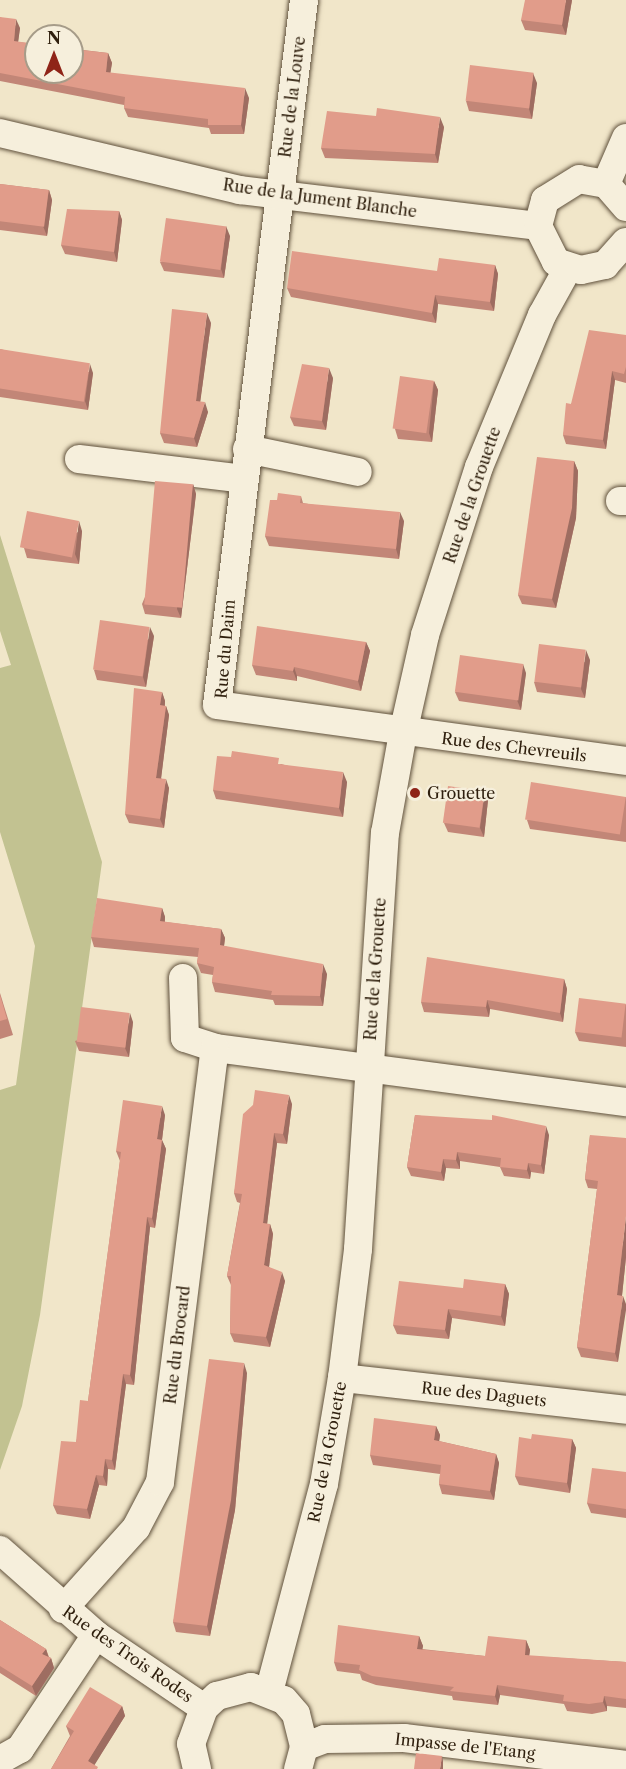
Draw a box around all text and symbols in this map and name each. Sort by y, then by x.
north arrow [24,24,84,84]
text: N [47,28,61,48]
street label: Rue de la Louve [275,35,309,159]
street label: Rue de la Jument Blanche [222,175,418,221]
street label: Rue de la Grouette [440,424,504,566]
street label: Rue du Daim [211,598,239,700]
street label: Rue des Chevreuils [440,729,588,765]
place label: Grouette [427,783,495,803]
marker: Grouette [408,786,422,800]
street label: Rue de la Grouette [360,897,390,1041]
street label: Rue du Brocard [160,1285,194,1405]
street label: Rue des Daguets [420,1378,548,1410]
street label: Rue de la Grouette [304,1380,350,1524]
street label: Rue des Trois Rodes [59,1602,197,1706]
street label: Impasse de l'Etang [394,1729,536,1763]

